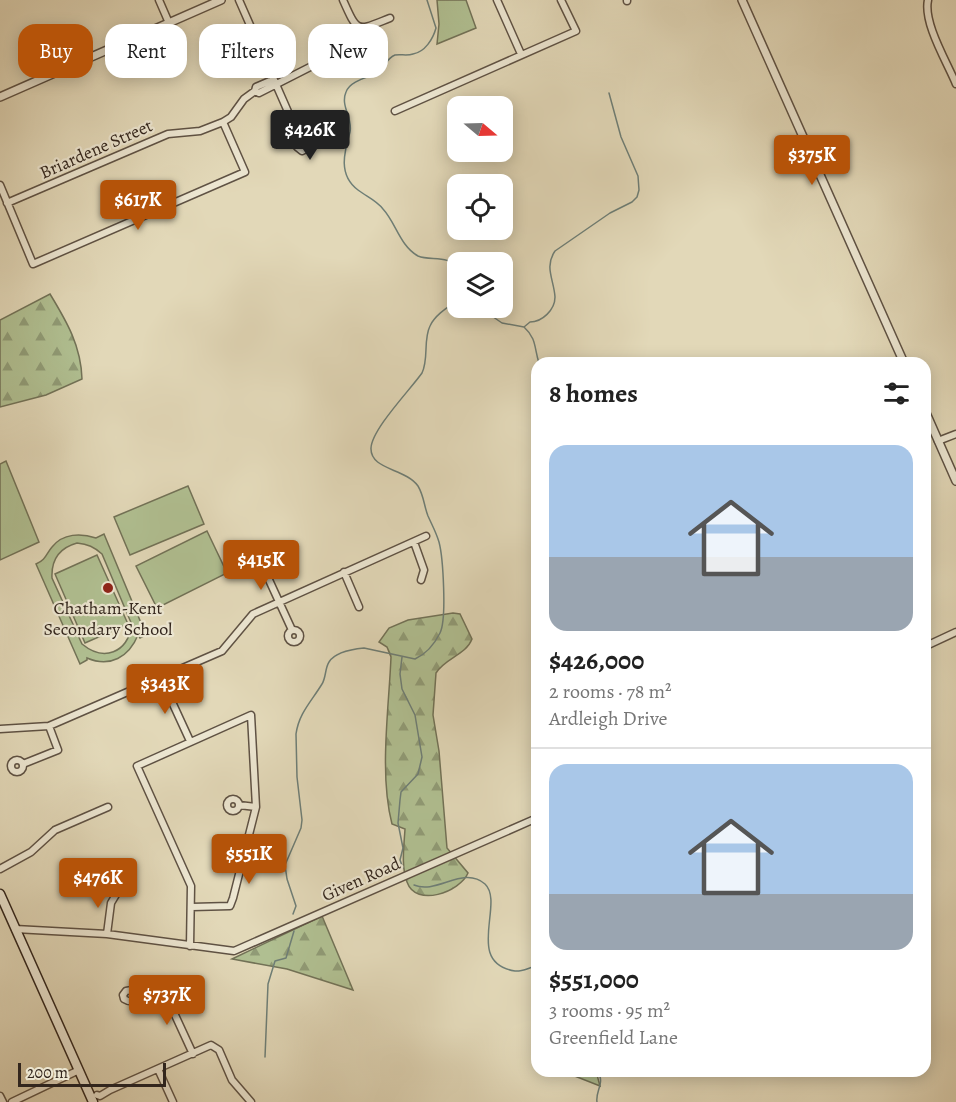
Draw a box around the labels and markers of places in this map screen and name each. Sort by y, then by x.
pin: $426K [268,110,352,161]
pin: $375K [770,135,854,186]
pin: $617K [96,180,180,231]
pin: $415K [219,540,303,591]
marker: Chatham-Kent Secondary School [101,581,115,595]
place label: Chatham-Kent Secondary School [44,596,173,641]
pin: $343K [123,664,207,715]
pin: $551K [207,834,291,885]
pin: $476K [56,858,140,909]
pin: $737K [125,975,209,1026]

